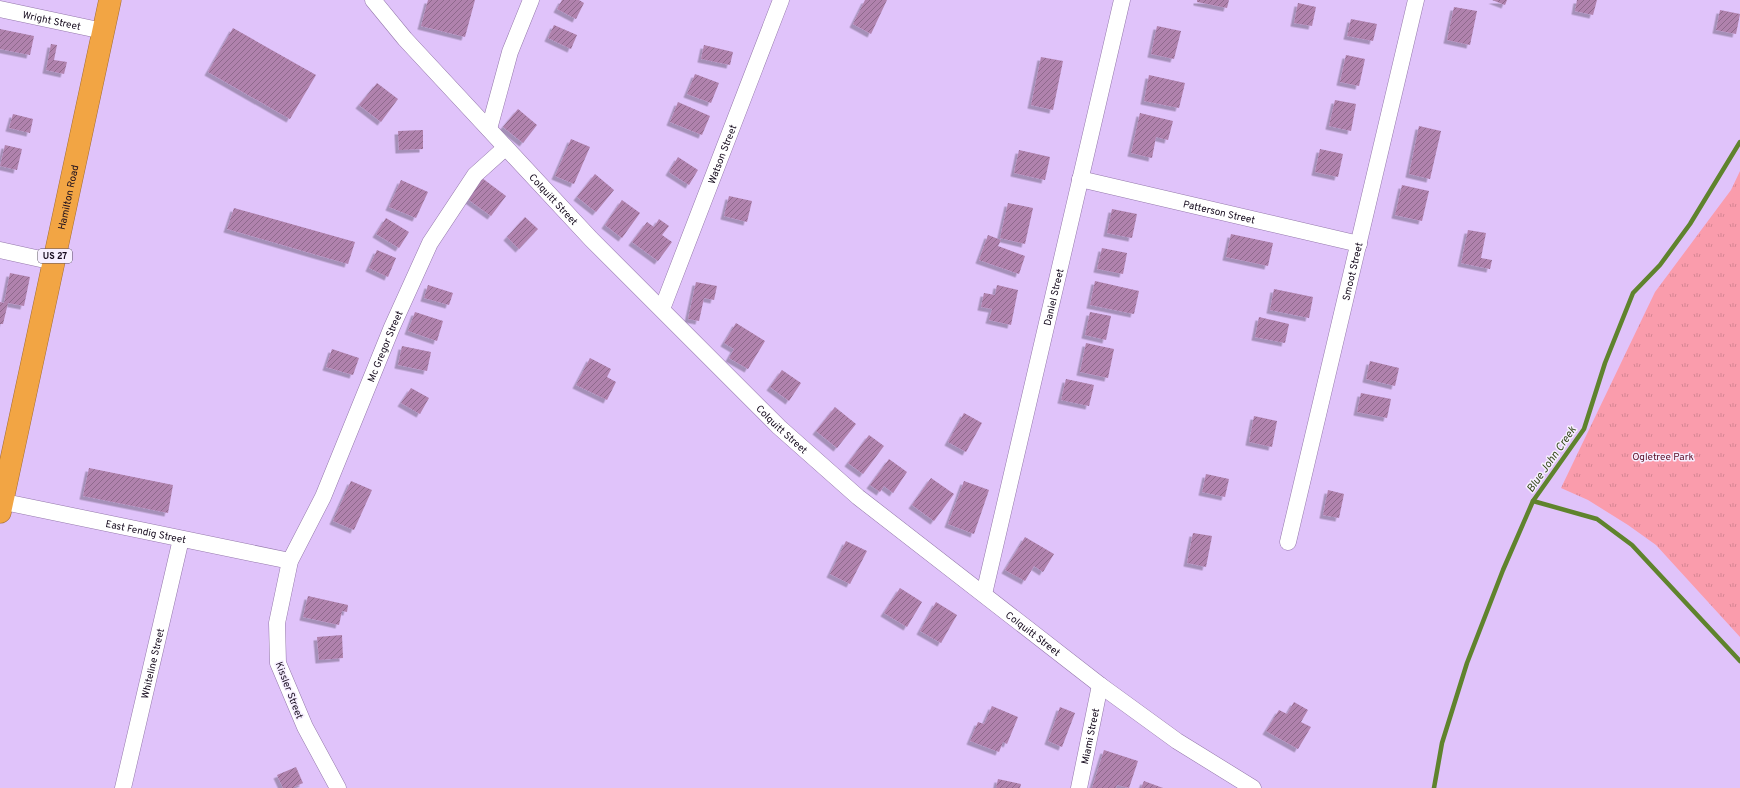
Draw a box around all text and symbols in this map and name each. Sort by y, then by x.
street label: Wright Street [21,9,82,34]
street label: Watson Street [706,123,740,186]
street label: Hamilton Road [56,164,82,231]
street label: Colquitt Street [526,172,580,229]
street label: Patterson Street [1182,198,1256,228]
street label: Smoot Street [1340,241,1367,302]
road number: US 27 [38,249,72,263]
street label: Daniel Street [1042,267,1067,327]
street label: Mc Gregor Street [365,309,407,385]
street label: Colquitt Street [753,403,810,457]
water label: Blue John Creek [1524,423,1580,495]
park label: Ogletree Park [1632,451,1694,464]
street label: East Fendig Street [104,518,187,547]
street label: Colquitt Street [1002,609,1063,660]
street label: Whiteline Street [139,627,168,700]
street label: Kissler Street [272,660,306,721]
street label: Miami Street [1079,707,1103,766]

